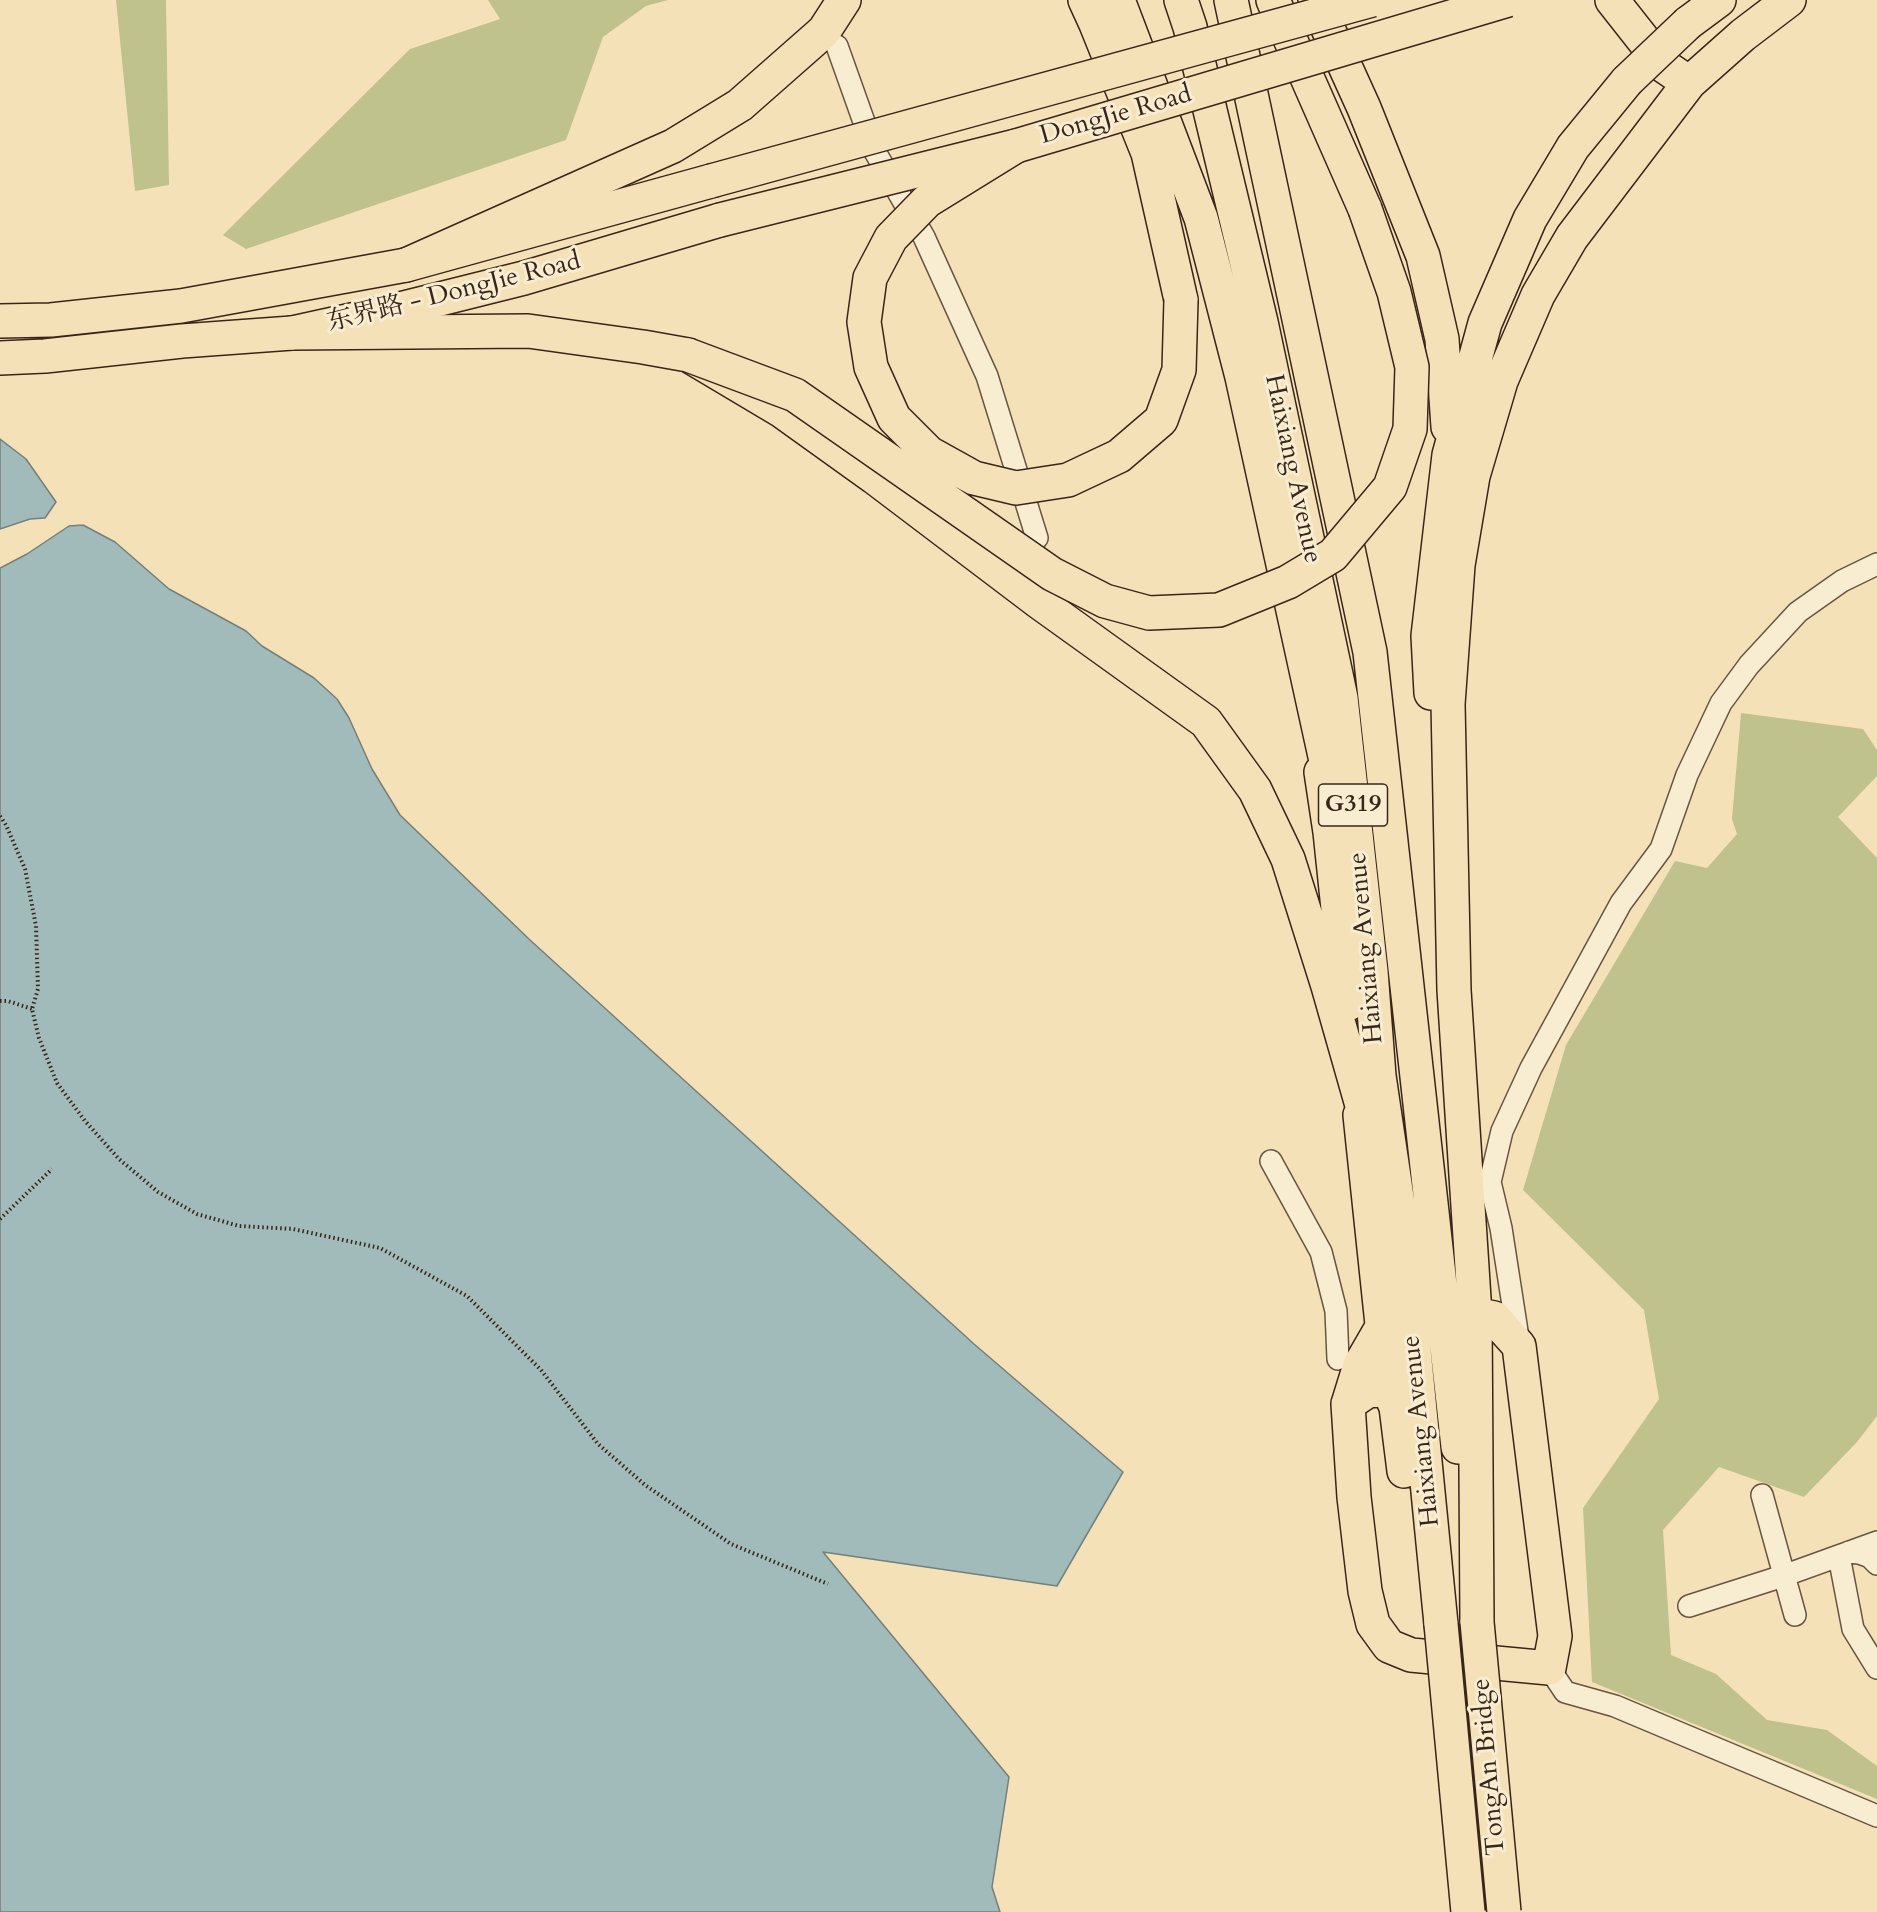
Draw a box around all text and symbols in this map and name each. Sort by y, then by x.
street label: DongJie Road [1036,79,1196,153]
street label: 东界路 - DongJie Road [324,246,584,340]
street label: Haixiang Avenue [1257,372,1327,566]
road number: G319 [1318,784,1388,826]
street label: Haixiang Avenue [1343,851,1391,1045]
street label: Haixiang Avenue [1396,1334,1448,1528]
street label: TongAn Bridge [1467,1677,1513,1857]

